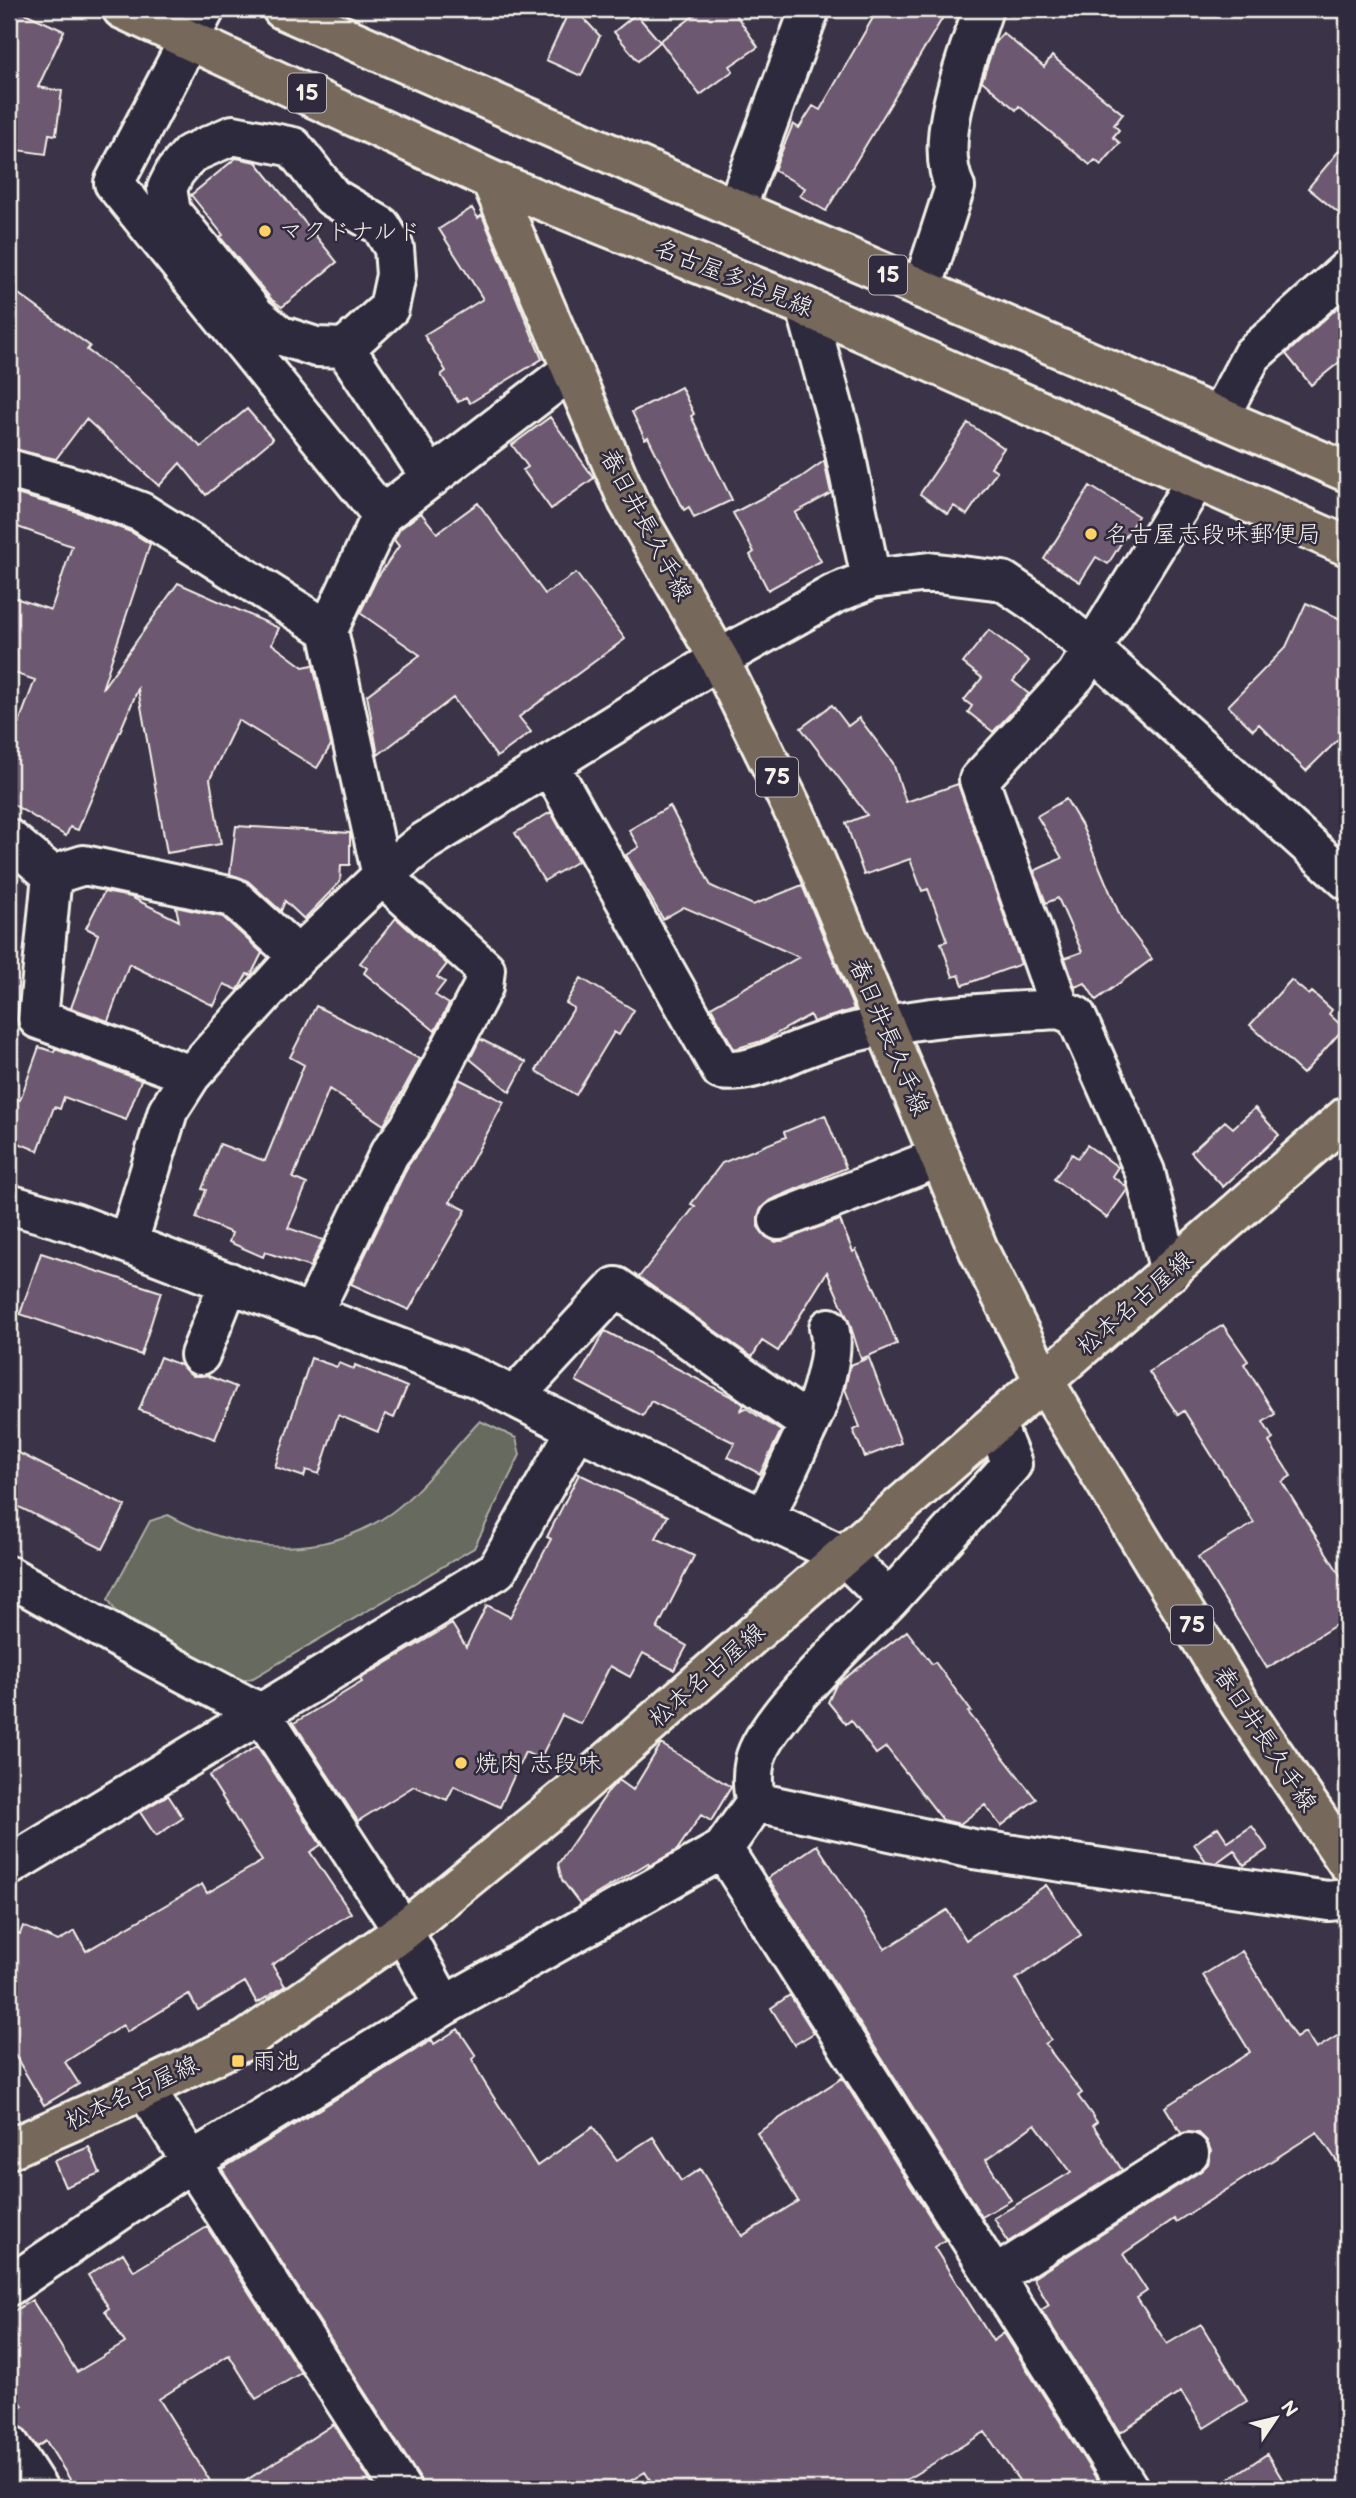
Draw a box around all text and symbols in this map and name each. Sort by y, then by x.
road number: 15 [288,74,326,113]
place label: マクドナルド [279,217,421,246]
marker: マクドナルド [257,223,273,239]
street label: 名古屋多治見線 [651,233,817,323]
road number: 15 [869,256,907,294]
street label: 春日井長久手線 [594,444,698,606]
place label: 名古屋志段味郵便局 [1105,520,1321,549]
marker: 名古屋志段味郵便局 [1083,526,1099,542]
road number: 75 [756,758,798,796]
street label: 春日井長久手線 [843,954,935,1120]
street label: 松本名古屋線 [1071,1245,1199,1361]
road number: 75 [1171,1606,1213,1644]
street label: 松本名古屋線 [643,1617,771,1733]
street label: 春日井長久手線 [1207,1661,1323,1817]
place label: 焼肉 志段味 [475,1749,601,1778]
marker: 焼肉 志段味 [453,1755,469,1771]
place label: 雨池 [252,2047,300,2076]
street label: 松本名古屋線 [61,2049,203,2137]
marker: 雨池 [230,2053,246,2069]
north arrow [1240,2382,1310,2452]
text: N [1275,2397,1302,2422]

